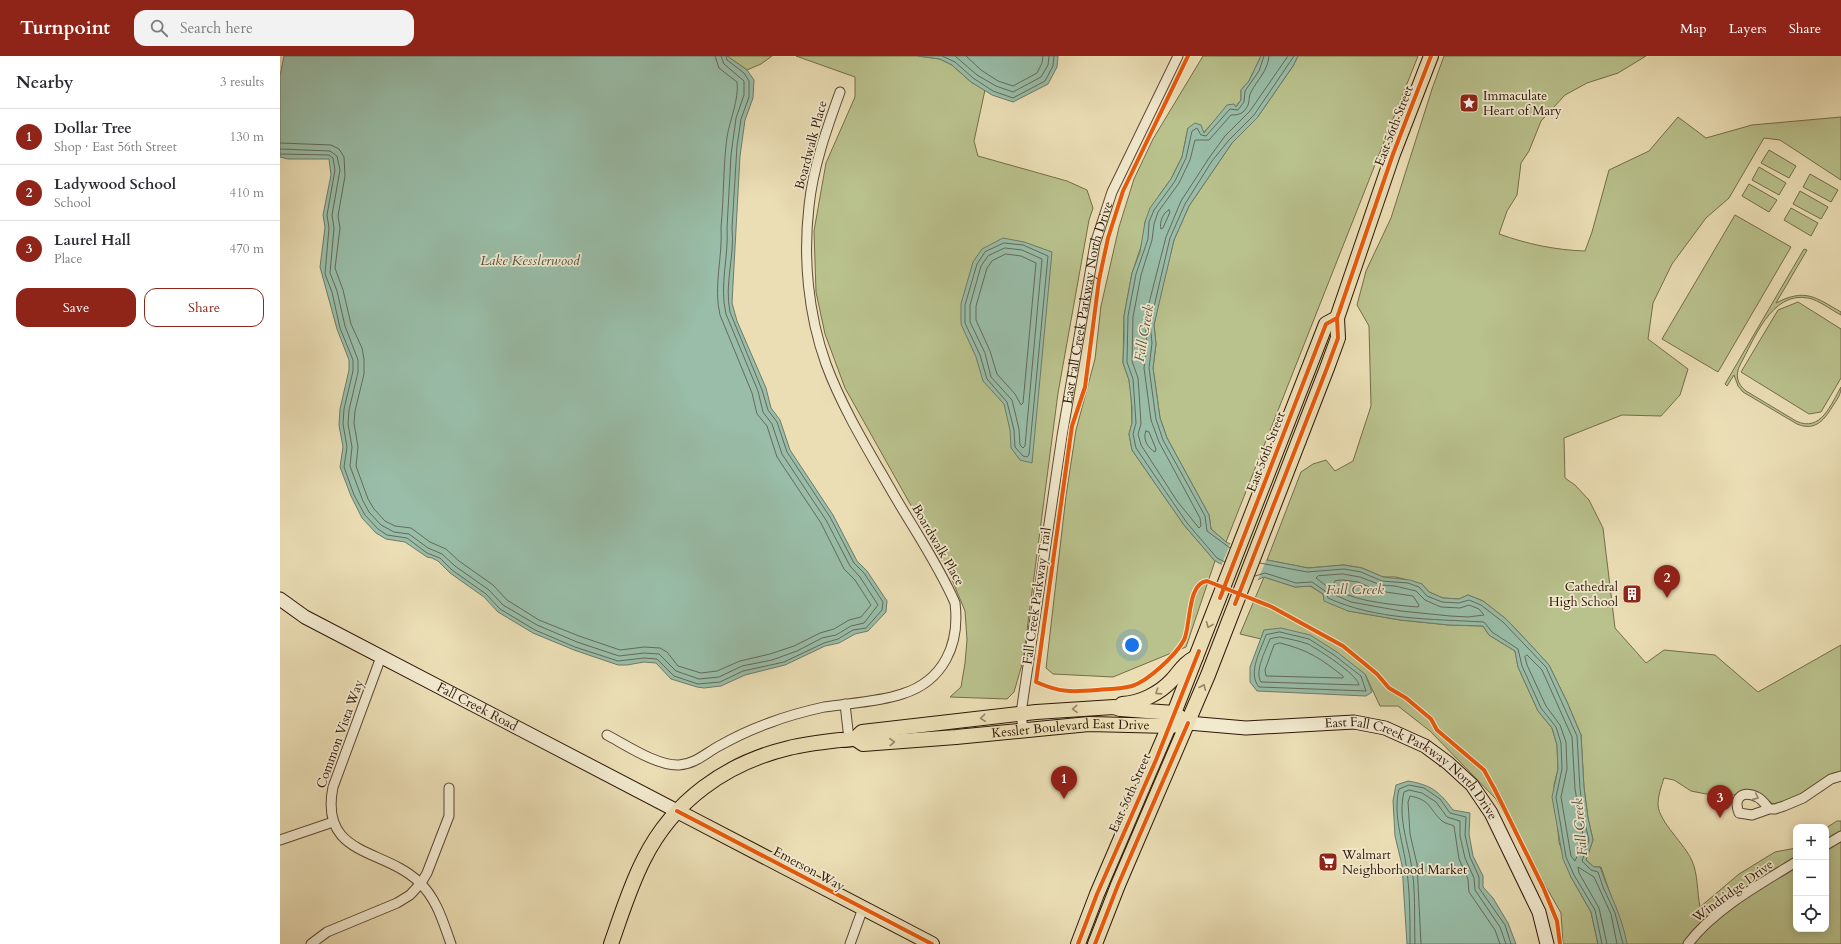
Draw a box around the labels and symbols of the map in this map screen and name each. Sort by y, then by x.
street label: East 56th Street [1370,83,1418,169]
place label: Immaculate Heart of Mary [1483,87,1562,120]
place icon: Immaculate Heart of Mary [1458,92,1480,114]
street label: Boardwalk Place [790,98,832,191]
street label: East Fall Creek Parkway North Drive [1059,199,1117,405]
water label: Lake Kesslerwood [480,251,581,270]
water label: Fall Creek [1130,303,1158,363]
street label: East 56th Street [1242,409,1290,495]
street label: Boardwalk Place [907,501,969,589]
street label: Fall Creek Parkway Trail [1018,526,1056,666]
pin: 2 [1654,565,1680,598]
place label: Cathedral High School [1549,578,1619,611]
water label: Fall Creek [1326,580,1384,599]
building icon: Cathedral High School [1621,583,1643,605]
one-way arrow [1206,621,1214,628]
your location [1122,635,1142,655]
street label: Common Vista Way [312,677,368,791]
street label: Fall Creek Road [434,678,521,735]
one-way arrow [1198,684,1206,692]
one-way arrow [1155,687,1162,694]
one-way arrow [1072,704,1078,713]
one-way arrow [979,713,986,722]
street label: East Fall Creek Parkway North Drive [1324,713,1502,823]
street label: Kessler Boulevard East Drive [991,715,1150,742]
one-way arrow [889,737,895,746]
street label: East 56th Street [1105,751,1155,835]
pin: 1 [1051,766,1077,799]
pin: 3 [1707,785,1733,818]
one-way arrow [1751,792,1759,800]
water label: Fall Creek [1568,797,1592,857]
street label: Emerson Way [770,843,848,895]
place label: Walmart Neighborhood Market [1341,846,1467,879]
supermarket icon: Walmart Neighborhood Market [1317,851,1339,873]
street label: Windridge Drive [1688,856,1777,927]

